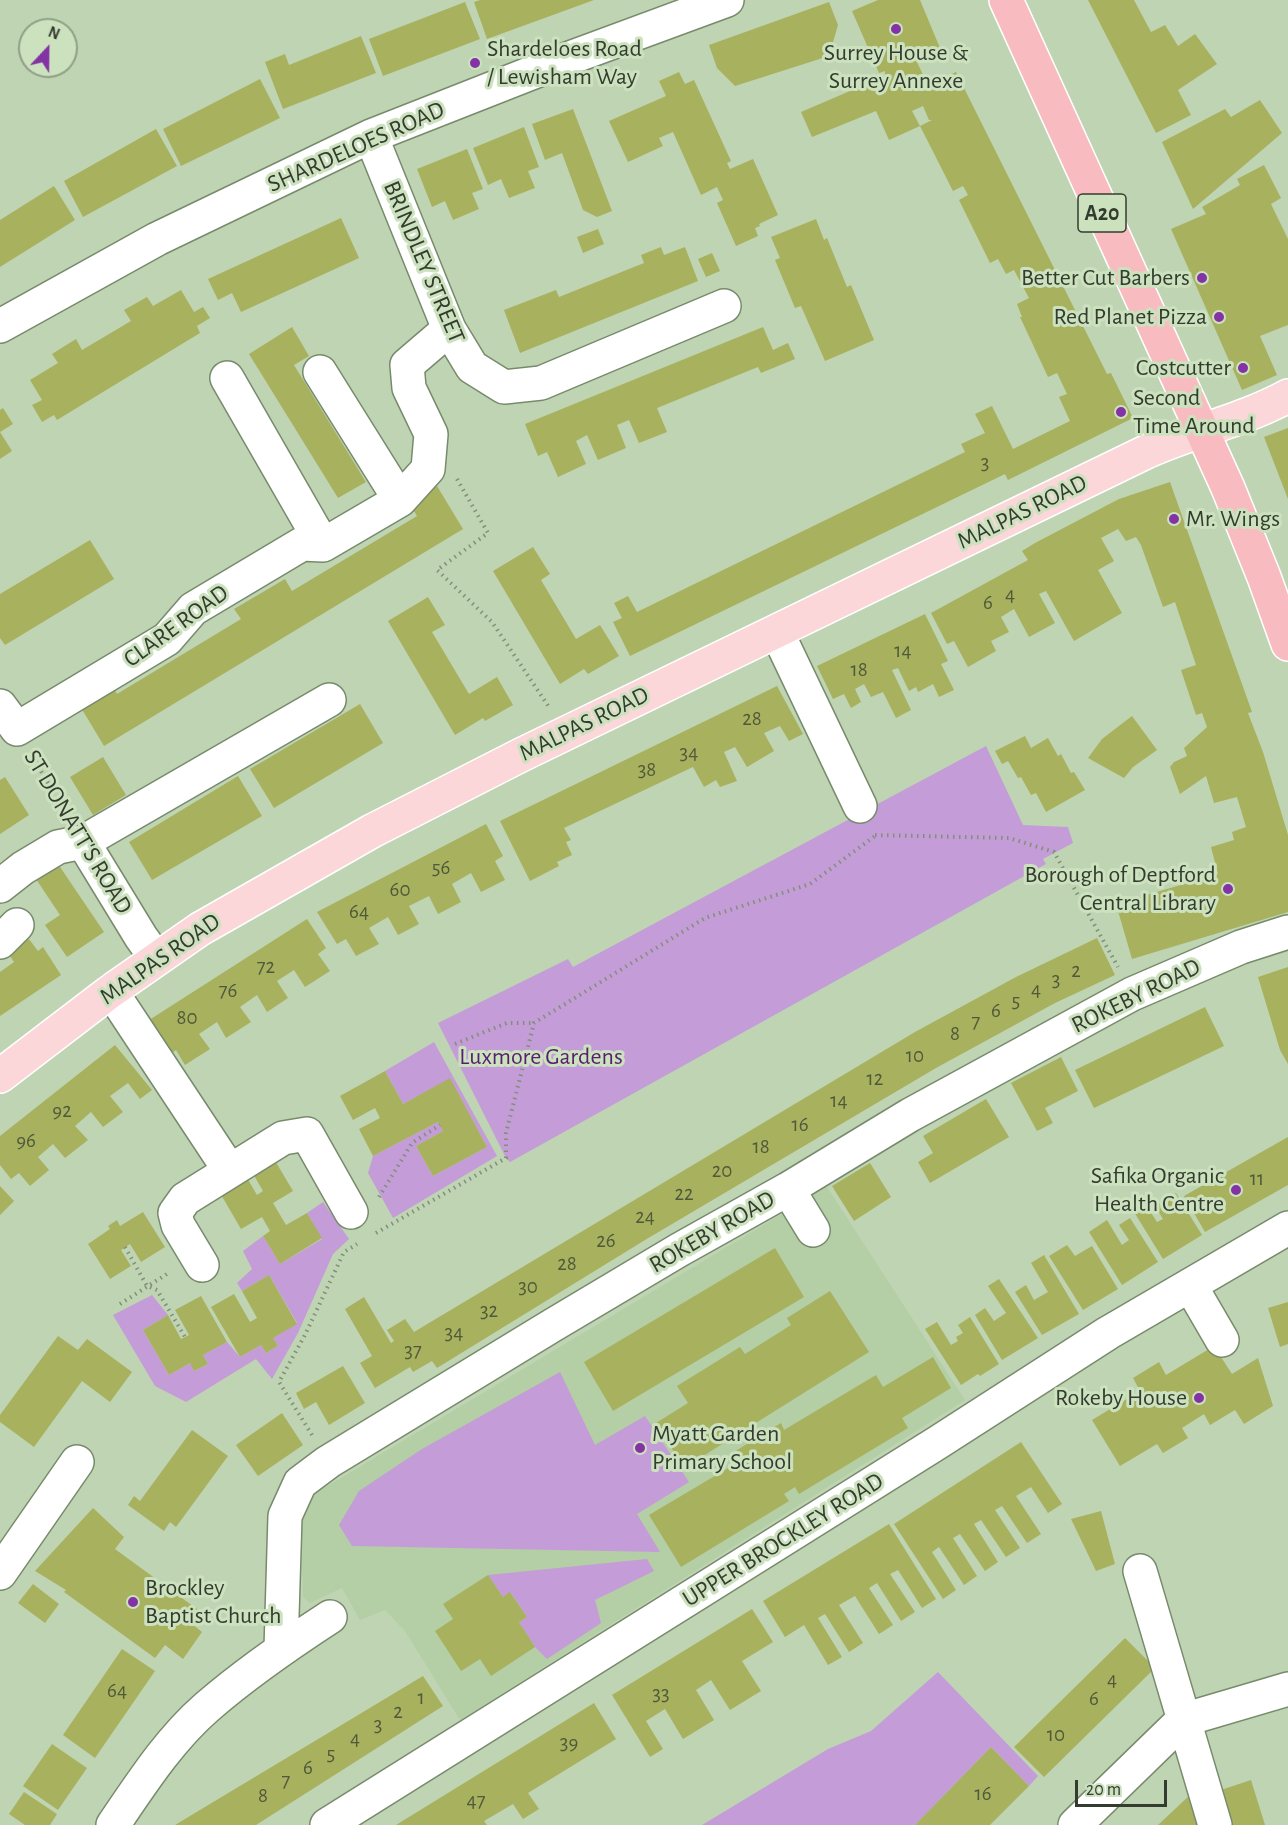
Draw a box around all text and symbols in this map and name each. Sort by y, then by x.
north arrow [18,18,78,78]
marker: Surrey House & Surrey Annexe [889,22,903,36]
text: N [46,24,62,43]
place label: Shardeloes Road / Lewisham Way [487,35,642,91]
place label: Surrey House & Surrey Annexe [824,39,968,95]
marker: Shardeloes Road / Lewisham Way [468,56,482,70]
street label: SHARDELOES ROAD [263,95,449,199]
street label: BRINDLEY STREET [377,176,471,348]
road number: A20 [1078,194,1126,232]
place label: Better Cut Barbers [1021,264,1190,292]
marker: Better Cut Barbers [1195,271,1209,285]
place label: Red Planet Pizza [1054,303,1207,331]
marker: Red Planet Pizza [1212,310,1226,324]
place label: Costcutter [1136,354,1231,382]
marker: Costcutter [1236,361,1250,375]
place label: Second Time Around [1133,384,1255,440]
marker: Second Time Around [1114,405,1128,419]
house number: 3 [981,450,989,476]
street label: MALPAS ROAD [953,468,1091,556]
place label: Mr. Wings [1186,505,1280,533]
marker: Mr. Wings [1167,512,1181,526]
street label: CLARE ROAD [118,578,234,674]
house number: 4 [1005,582,1015,608]
house number: 6 [983,590,993,616]
house number: 14 [894,638,912,664]
house number: 18 [850,657,868,683]
street label: MALPAS ROAD [515,680,653,768]
house number: 28 [742,706,762,732]
house number: 34 [680,740,698,766]
street label: ST DONATT'S ROAD [18,745,138,919]
house number: 38 [638,757,656,783]
house number: 56 [432,855,450,881]
place label: Borough of Deptford Central Library [1024,861,1216,917]
house number: 60 [390,877,410,903]
marker: Borough of Deptford Central Library [1221,882,1235,896]
house number: 64 [349,899,369,925]
street label: MALPAS ROAD [94,907,226,1011]
street label: ROKEBY ROAD [1067,952,1205,1040]
house number: 72 [257,954,275,980]
house number: 2 [1071,958,1081,984]
house number: 3 [1052,967,1060,993]
house number: 4 [1031,977,1041,1003]
house number: 76 [219,978,237,1004]
house number: 5 [1012,988,1020,1014]
house number: 6 [991,998,1001,1024]
house number: 80 [176,1005,198,1031]
house number: 7 [972,1009,980,1035]
house number: 8 [950,1021,960,1047]
park label: Luxmore Gardens [459,1043,623,1071]
house number: 10 [906,1043,924,1069]
house number: 12 [867,1066,883,1092]
house number: 14 [830,1088,848,1114]
house number: 92 [52,1098,72,1124]
house number: 16 [791,1112,809,1138]
house number: 96 [16,1128,36,1154]
house number: 18 [752,1134,770,1160]
house number: 20 [712,1158,732,1184]
place label: Safika Organic Health Centre [1091,1162,1224,1218]
house number: 11 [1250,1166,1264,1192]
house number: 22 [674,1181,694,1207]
marker: Safika Organic Health Centre [1229,1183,1243,1197]
street label: ROKEBY ROAD [644,1185,780,1279]
house number: 24 [635,1204,655,1230]
house number: 26 [596,1228,616,1254]
house number: 28 [557,1251,577,1277]
house number: 30 [518,1274,538,1300]
house number: 32 [480,1298,498,1324]
house number: 34 [445,1320,463,1346]
house number: 37 [404,1338,422,1364]
place label: Rokeby House [1055,1384,1187,1412]
marker: Rokeby House [1192,1391,1206,1405]
place label: Myatt Garden Primary School [652,1420,792,1476]
marker: Myatt Garden Primary School [633,1441,647,1455]
street label: UPPER BROCKLEY ROAD [677,1467,889,1613]
place label: Brockley Baptist Church [145,1574,282,1630]
marker: Brockley Baptist Church [126,1595,140,1609]
house number: 4 [1107,1667,1117,1693]
house number: 64 [107,1678,127,1704]
house number: 33 [652,1681,670,1707]
house number: 1 [417,1685,425,1711]
house number: 6 [1089,1686,1099,1712]
house number: 2 [393,1699,403,1725]
house number: 3 [374,1712,382,1738]
house number: 10 [1047,1722,1065,1748]
house number: 4 [350,1726,360,1752]
house number: 39 [560,1730,578,1756]
house number: 5 [327,1741,335,1767]
house number: 6 [303,1755,313,1781]
house number: 7 [282,1768,290,1794]
scale bar [1078,1768,1170,1806]
house number: 16 [974,1781,992,1807]
text: 20 m [1086,1781,1121,1799]
house number: 8 [258,1783,268,1809]
house number: 47 [467,1788,485,1814]

